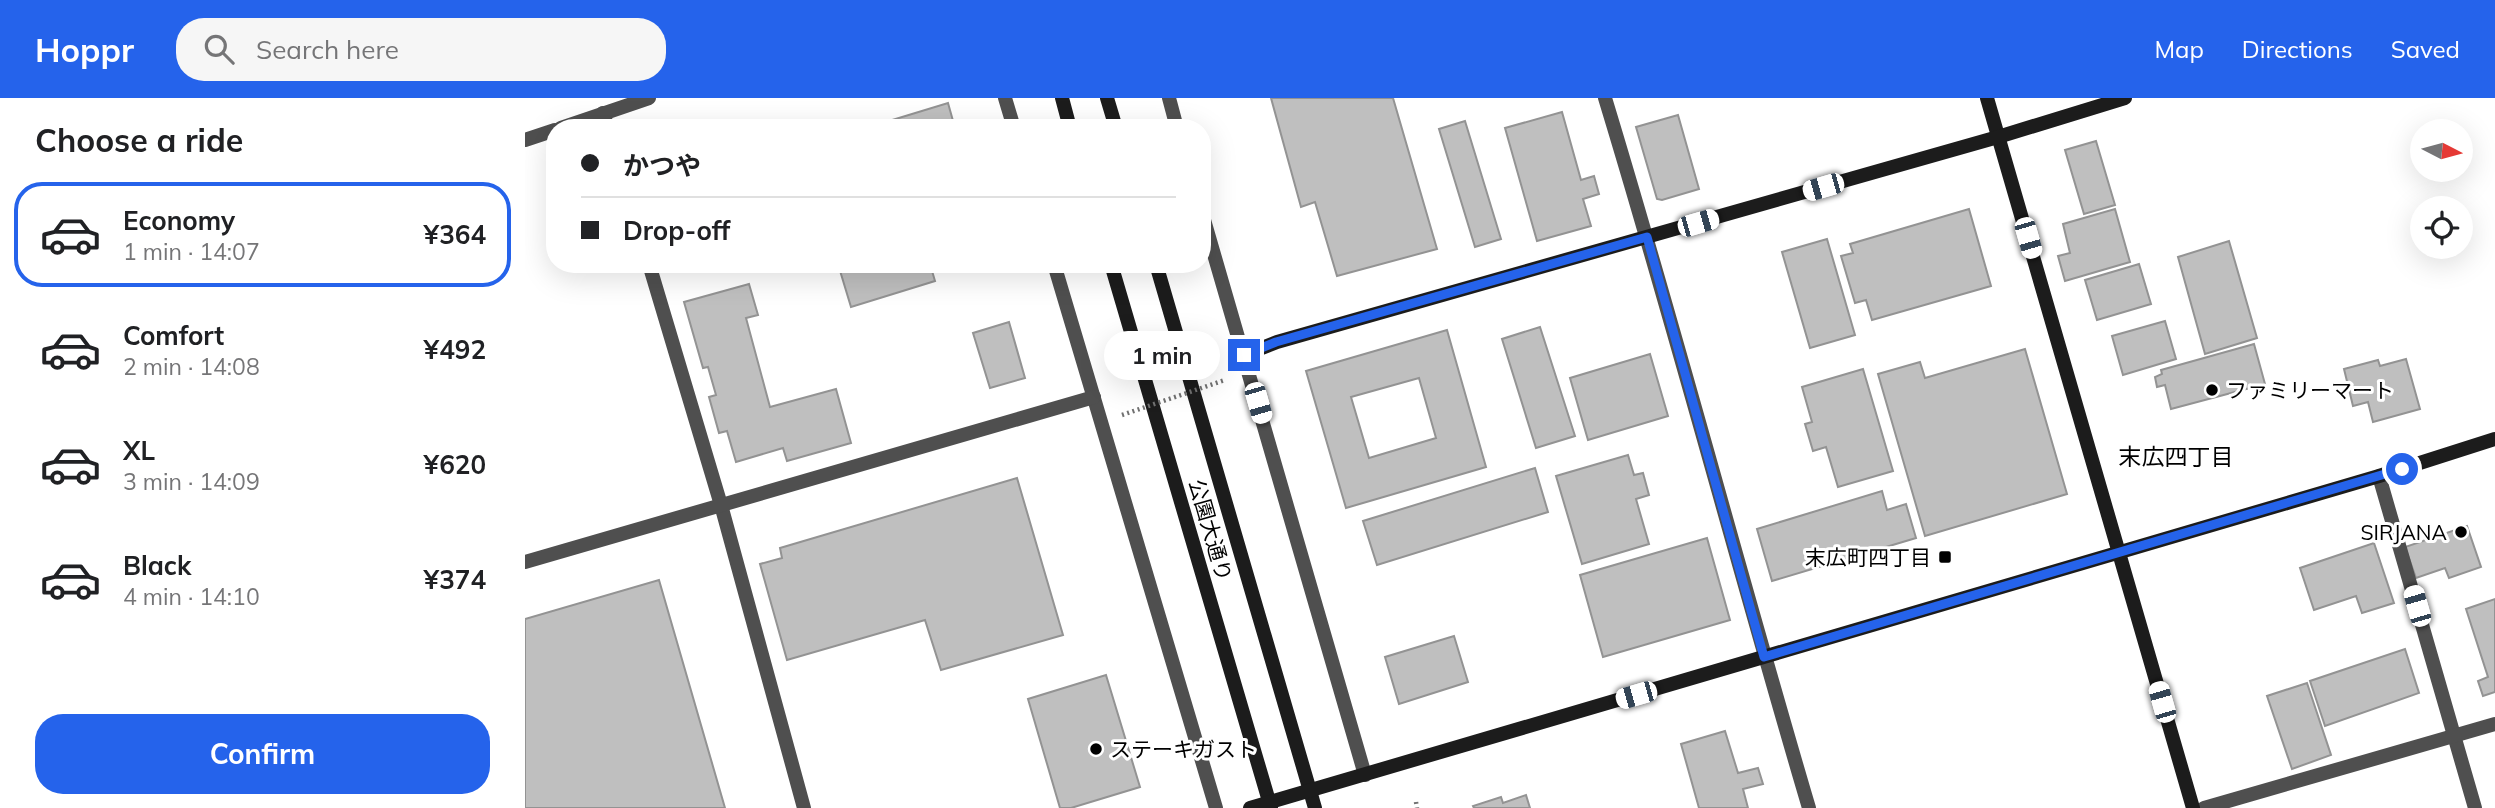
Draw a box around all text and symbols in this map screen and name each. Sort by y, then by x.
search box [176,18,666,81]
text: Hoppr [35,29,134,70]
icon: search [200,30,238,68]
text: Search here [256,33,399,66]
text: Map [2154,34,2204,64]
text: Directions [2242,34,2353,64]
text: Saved [2391,34,2460,64]
north arrow [2410,119,2473,182]
map controls [2410,119,2473,259]
text: Choose a ride [35,120,243,160]
text: かつや [623,149,701,182]
car [1800,171,1847,203]
button: locate [2410,196,2473,259]
icon: car [39,203,102,266]
text: Economy [123,204,235,237]
car [1675,207,1722,239]
text: Drop-off [623,214,730,247]
car [2013,215,2044,261]
text: ¥364 [424,218,486,251]
text: 1 min · 14:07 [123,237,260,266]
icon: car [39,318,102,381]
text: Comfort [123,319,224,352]
callout: 1 min [1104,330,1219,380]
text: ¥492 [424,333,486,366]
route end [1228,339,1260,371]
text: 1 min [1132,341,1192,370]
text: 2 min · 14:08 [123,352,260,381]
place label: ファミリーマート [2226,377,2394,403]
car [1243,380,1274,426]
marker: ファミリーマート [2204,382,2220,398]
icon: car [39,433,102,496]
text: XL [123,434,155,467]
district label: 末広四丁目 [2119,442,2234,471]
text: ¥620 [424,448,486,481]
route start [2386,453,2418,485]
text: 3 min · 14:09 [123,467,260,496]
street label: 公園大通り [1184,476,1238,584]
place label: SIRJANA [2360,519,2448,545]
marker: SIRJANA [2453,524,2469,540]
place label: 末広町四丁目 [1805,544,1931,570]
icon: car [39,548,102,611]
text: Black [123,549,191,582]
marker: 末広町四丁目 [1937,549,1953,565]
text: ¥374 [424,563,486,596]
text: 4 min · 14:10 [123,582,260,611]
car [2402,583,2433,629]
car [1613,679,1660,711]
car [2147,679,2178,725]
button: Confirm [35,714,490,794]
place label: ステーキガスト [1110,736,1257,762]
marker: ステーキガスト [1088,741,1104,757]

